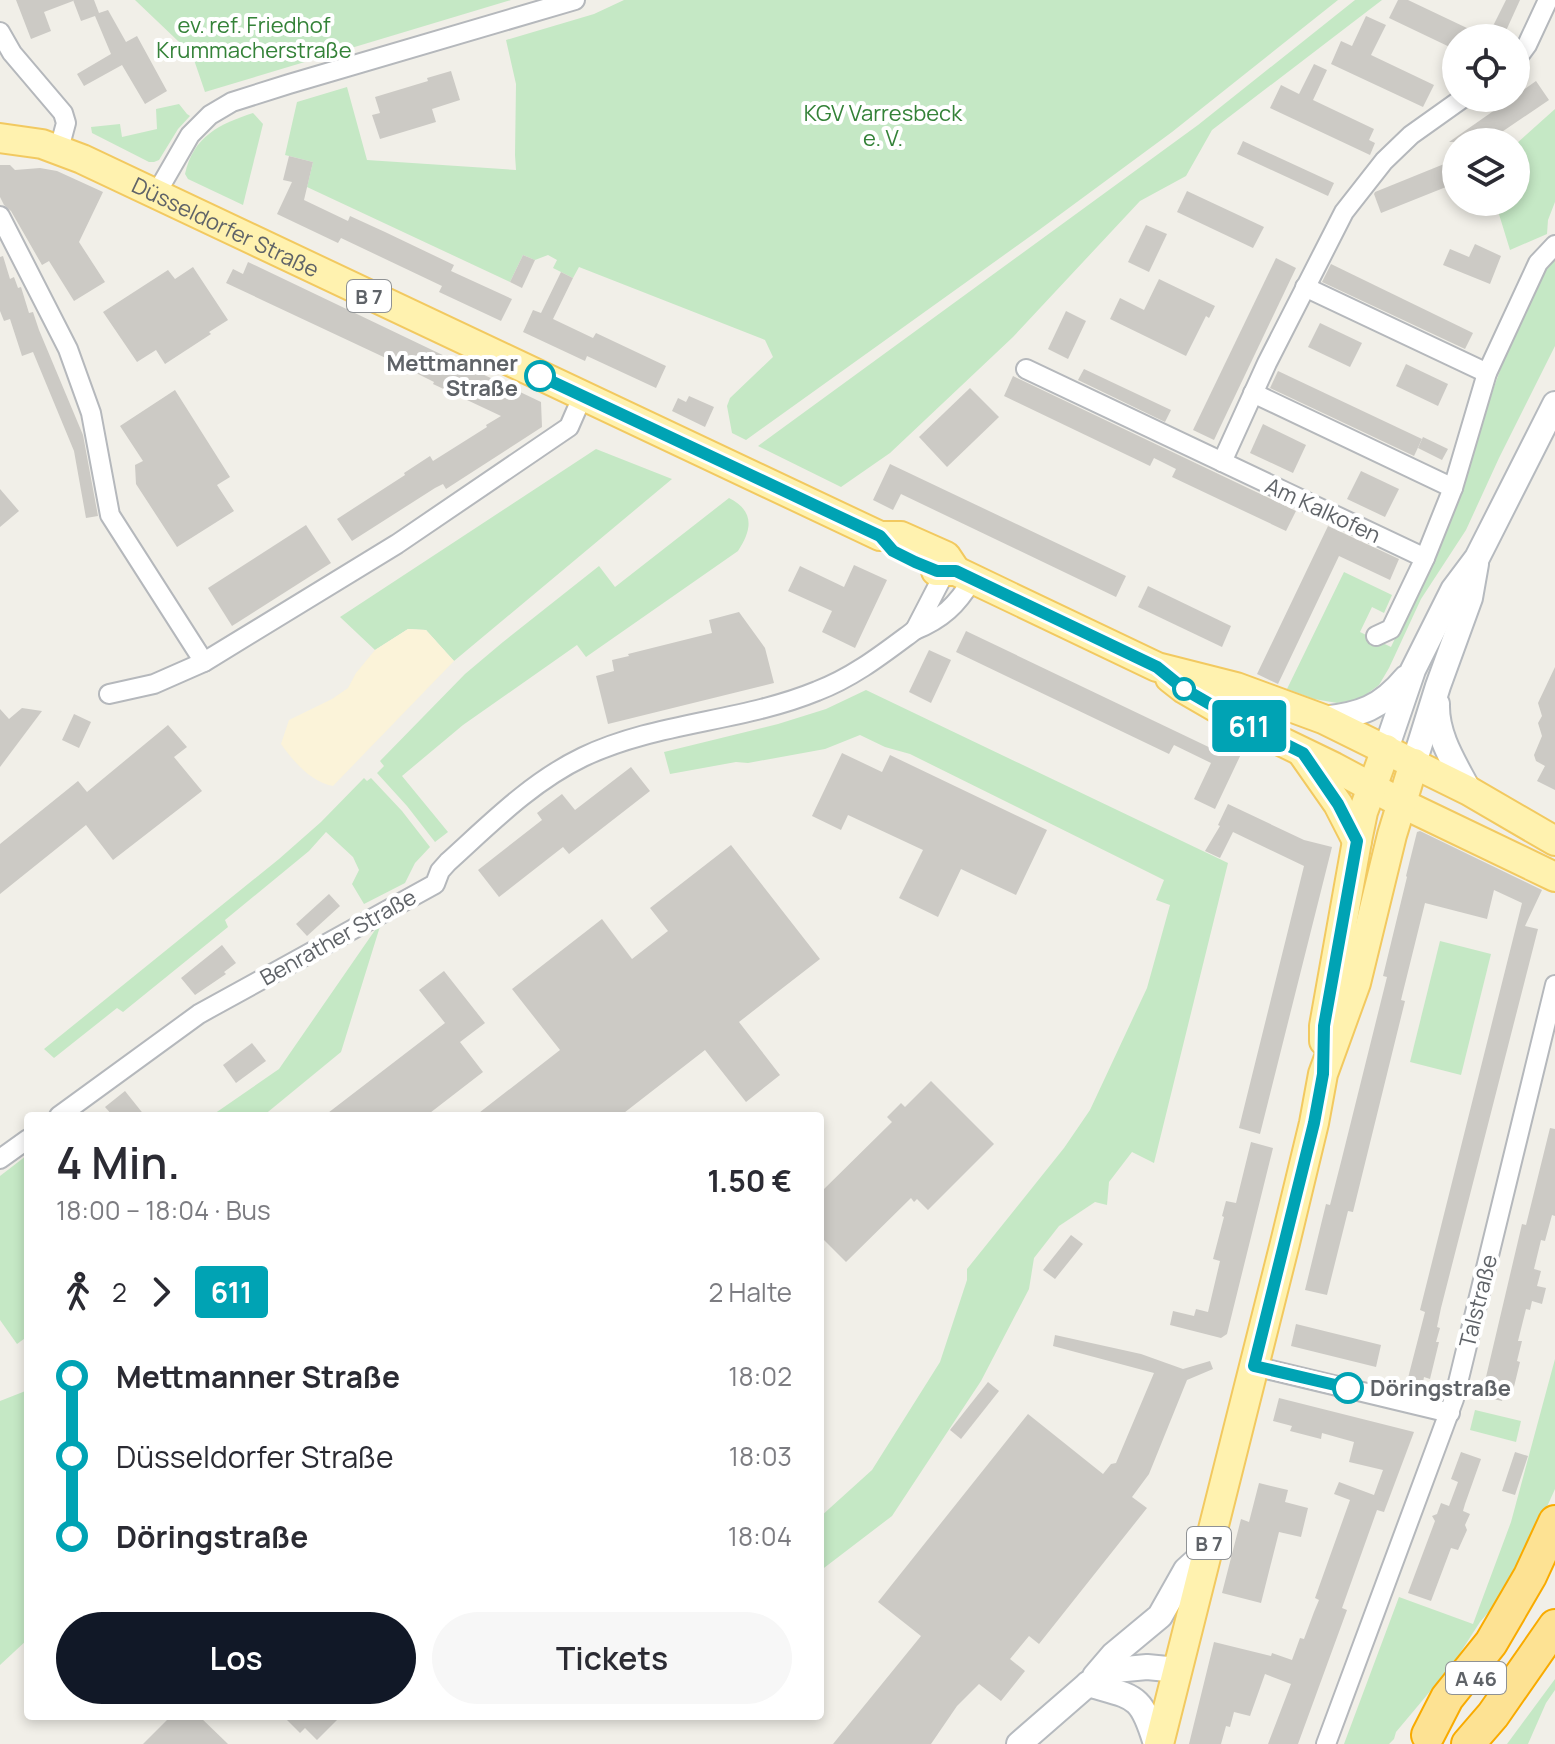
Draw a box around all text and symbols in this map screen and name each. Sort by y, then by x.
park label: ev. ref. Friedhof Krummacherstraße [156,10,352,65]
map controls [1442,24,1530,216]
button: locate [1442,24,1530,112]
park label: KGV Varresbeck e. V. [804,98,963,153]
button: layers [1442,128,1530,216]
street label: Düsseldorfer Straße [127,170,324,284]
road number: B 7 [347,280,391,312]
place label: Mettmanner Straße [386,348,518,403]
marker: Mettmanner Straße [525,361,555,391]
street label: Am Kalkofen [1260,470,1386,550]
unlabelled marker [1173,678,1195,700]
line badge: 611 [1203,700,1295,752]
text: 611 [1228,707,1270,745]
street label: Benrather Straße [255,882,421,992]
text: 4 Min. [56,1132,180,1192]
text: 1.50 € [707,1160,792,1201]
text: 18:00 – 18:04 · Bus [56,1192,271,1228]
street label: Talstraße [1452,1251,1504,1351]
icon: walk [56,1270,100,1314]
icon: forward [139,1270,183,1314]
text: 611 [211,1273,252,1311]
text: 2 [112,1274,127,1310]
text: 2 Halte [709,1274,792,1310]
text: Mettmanner Straße [116,1356,400,1397]
text: 18:02 [728,1358,792,1394]
marker: Döringstraße [1333,1373,1363,1403]
place label: Döringstraße [1370,1373,1511,1403]
text: Düsseldorfer Straße [116,1436,394,1477]
text: 18:03 [729,1438,792,1474]
text: Döringstraße [116,1516,308,1557]
text: 18:04 [728,1518,792,1554]
road number: B 7 [1187,1527,1231,1559]
button: Los [56,1612,416,1704]
button: Tickets [432,1612,792,1704]
road number: A 46 [1446,1662,1506,1694]

